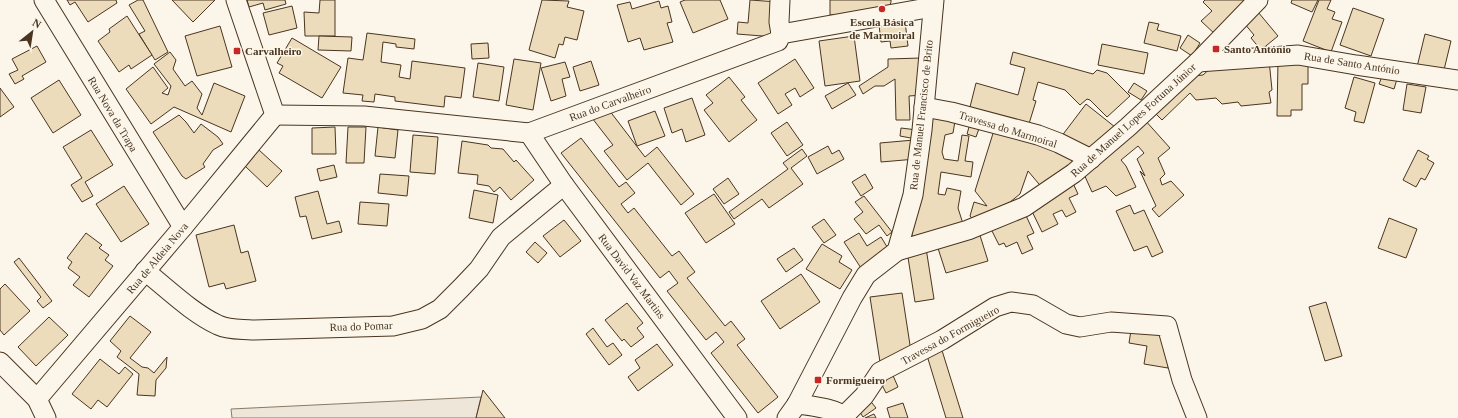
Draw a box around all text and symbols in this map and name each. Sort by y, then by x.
marker: Escola Básica de Marmoiral [877,4,887,14]
north arrow [12,12,52,52]
text: N [31,16,43,31]
place label: Escola Básica de Marmoiral [849,16,915,41]
street label: Rua de Manuel Francisco de Brito [907,39,935,191]
place label: Santo António [1224,43,1291,55]
marker: Santo António [1211,44,1221,54]
place label: Carvalheiro [245,45,302,57]
marker: Carvalheiro [232,46,242,56]
street label: Rua de Santo António [1303,49,1401,77]
street label: Rua de Manuel Lopes Fortuna Júnior [1068,60,1198,179]
street label: Rua Nova da Trapa [86,74,140,154]
street label: Rua do Carvalheiro [567,82,653,123]
street label: Travessa do Marmoiral [957,108,1059,150]
street label: Rua de Aldeia Nova [124,220,190,296]
street label: Rua David Vaz Martins [596,231,668,321]
street label: Travessa do Formigueiro [899,303,1002,367]
street label: Rua do Pomar [329,319,393,333]
place label: Formigueiro [826,374,886,386]
marker: Formigueiro [813,375,823,385]

